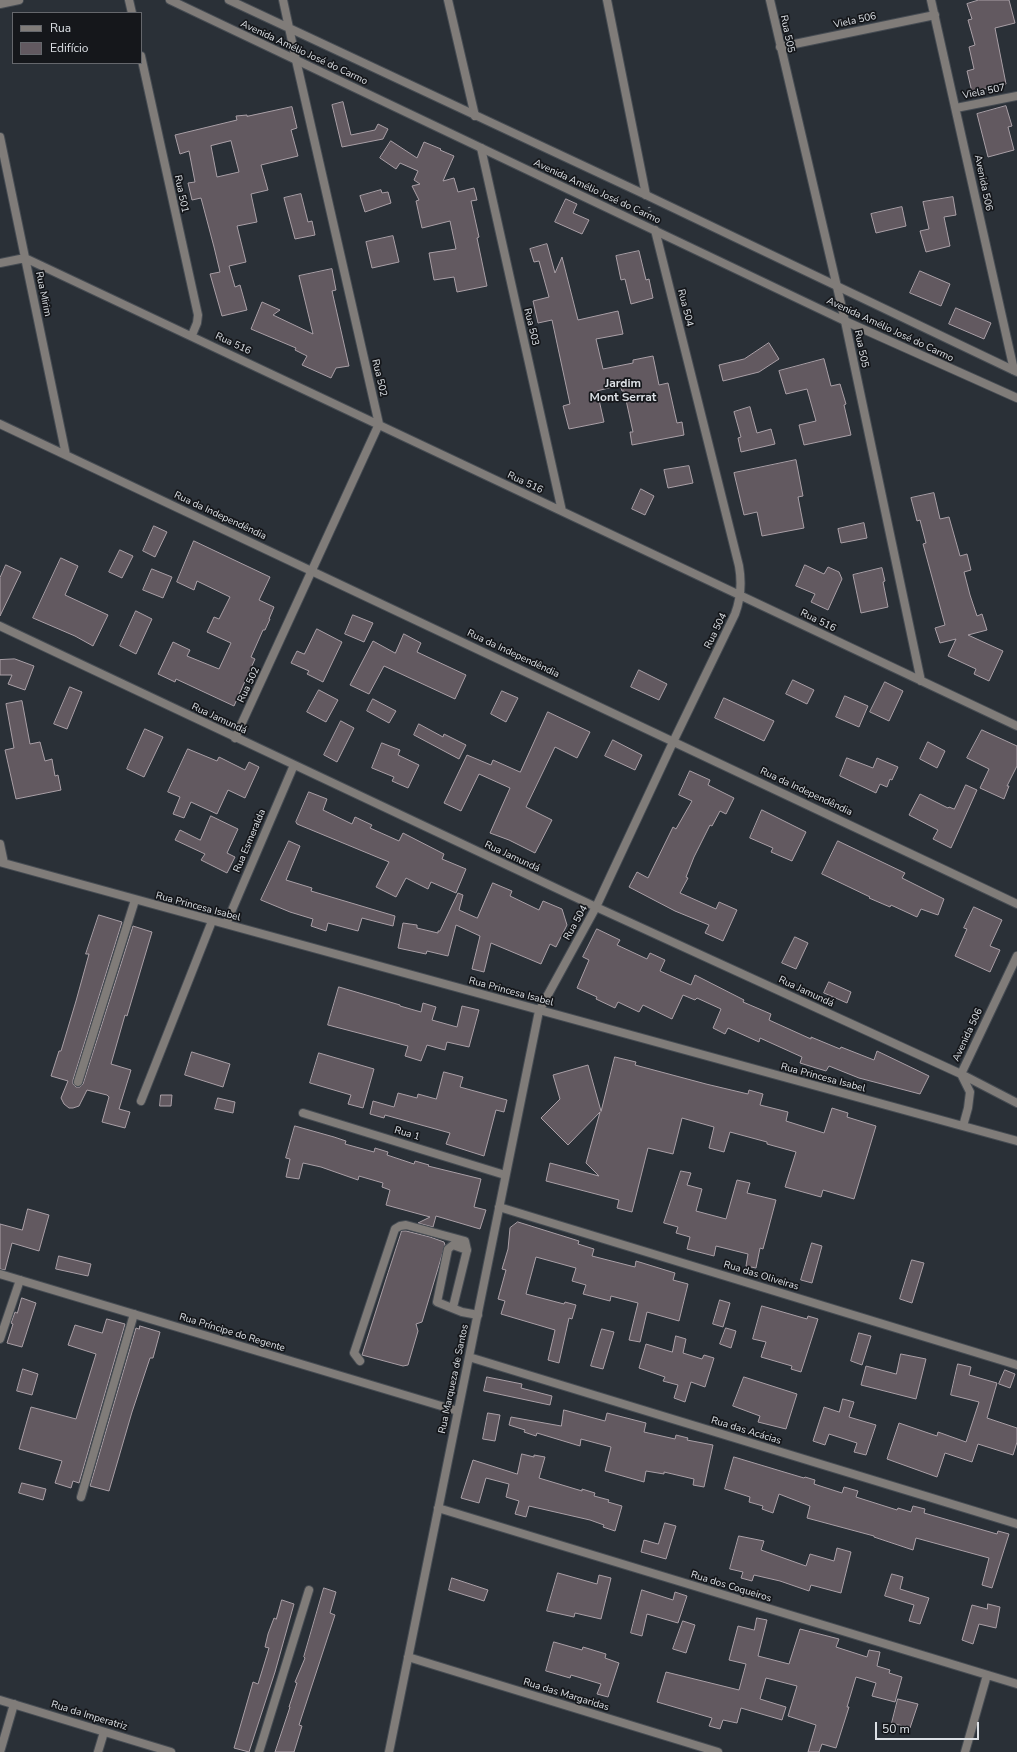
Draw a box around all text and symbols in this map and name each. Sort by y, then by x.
street label: Viela 506 [833,11,877,31]
legend [12,12,142,64]
street label: Rua 505 [777,14,797,54]
street label: Avenida Amélio José do Carmo [239,18,369,88]
text: Rua [50,20,71,36]
text: Edifício [50,40,89,56]
street label: Viela 507 [962,82,1006,102]
street label: Avenida 506 [971,154,995,212]
street label: Avenida Amélio José do Carmo [532,157,662,227]
street label: Rua 501 [171,174,191,214]
street label: Rua Mirim [32,270,54,318]
street label: Rua 504 [675,288,695,328]
street label: Avenida Amélio José do Carmo [825,295,955,365]
street label: Rua 503 [521,307,541,347]
street label: Rua 505 [851,329,871,369]
street label: Rua 516 [213,330,253,358]
street label: Rua 502 [369,358,389,398]
district label: Jardim Mont Serrat [590,377,656,405]
street label: Rua 516 [505,469,545,497]
street label: Rua da Independêndia [172,489,268,543]
street label: Rua 516 [798,607,838,635]
street label: Rua 504 [702,611,730,651]
street label: Rua da Independêndia [465,627,561,681]
street label: Rua 502 [235,665,263,705]
street label: Rua Jamundá [189,701,249,737]
street label: Rua da Independêndia [758,765,854,819]
street label: Rua Esmeralda [231,808,269,874]
street label: Rua Jamundá [482,839,542,875]
street label: Rua Princesa Isabel [154,890,242,924]
street label: Rua 504 [561,903,591,943]
street label: Rua Jamundá [776,974,836,1010]
street label: Rua Princesa Isabel [467,975,555,1009]
street label: Avenida 506 [950,1007,986,1063]
street label: Rua Princesa Isabel [779,1061,867,1095]
street label: Rua 1 [393,1124,421,1144]
street label: Rua das Oliveiras [722,1259,800,1293]
street label: Rua Príncipe do Regente [178,1311,286,1355]
street label: Rua Marqueza de Santos [437,1323,471,1435]
street label: Rua das Acácias [709,1415,783,1447]
street label: Rua dos Coqueiros [689,1569,773,1605]
street label: Rua das Margaridas [522,1676,610,1714]
street label: Rua da Imperatriz [49,1699,129,1733]
scale bar [877,1714,981,1740]
text: 50 m [882,1721,910,1737]

